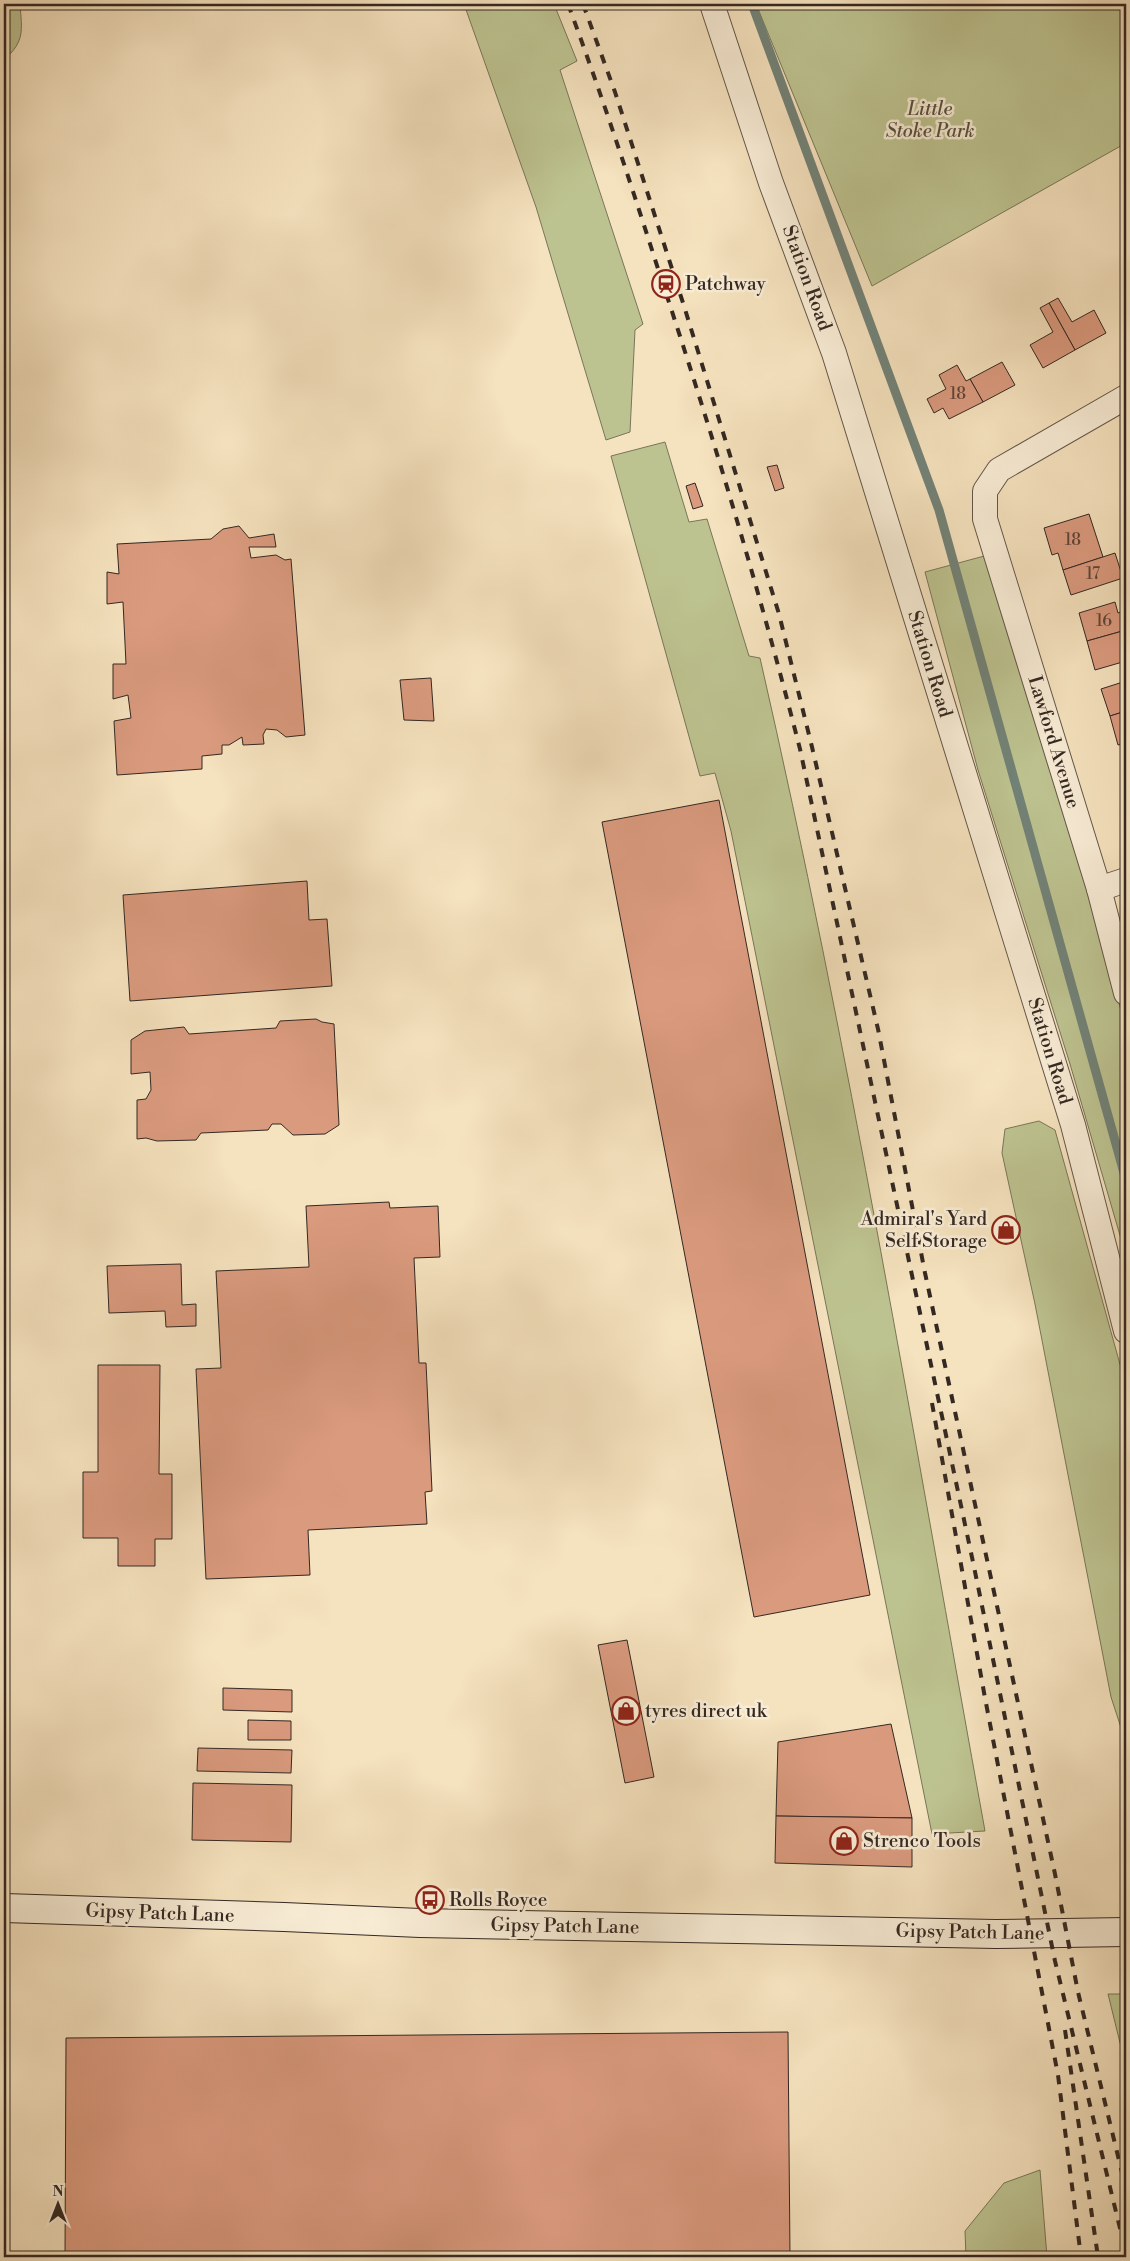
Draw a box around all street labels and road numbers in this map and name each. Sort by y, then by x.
street label: Station Road [777,222,837,334]
street label: Station Road [902,608,958,721]
street label: Lawford Avenue [1022,673,1086,811]
street label: Station Road [1022,995,1078,1108]
street label: Gipsy Patch Lane [85,1898,235,1928]
street label: Gipsy Patch Lane [490,1913,640,1939]
street label: Gipsy Patch Lane [895,1919,1045,1945]

